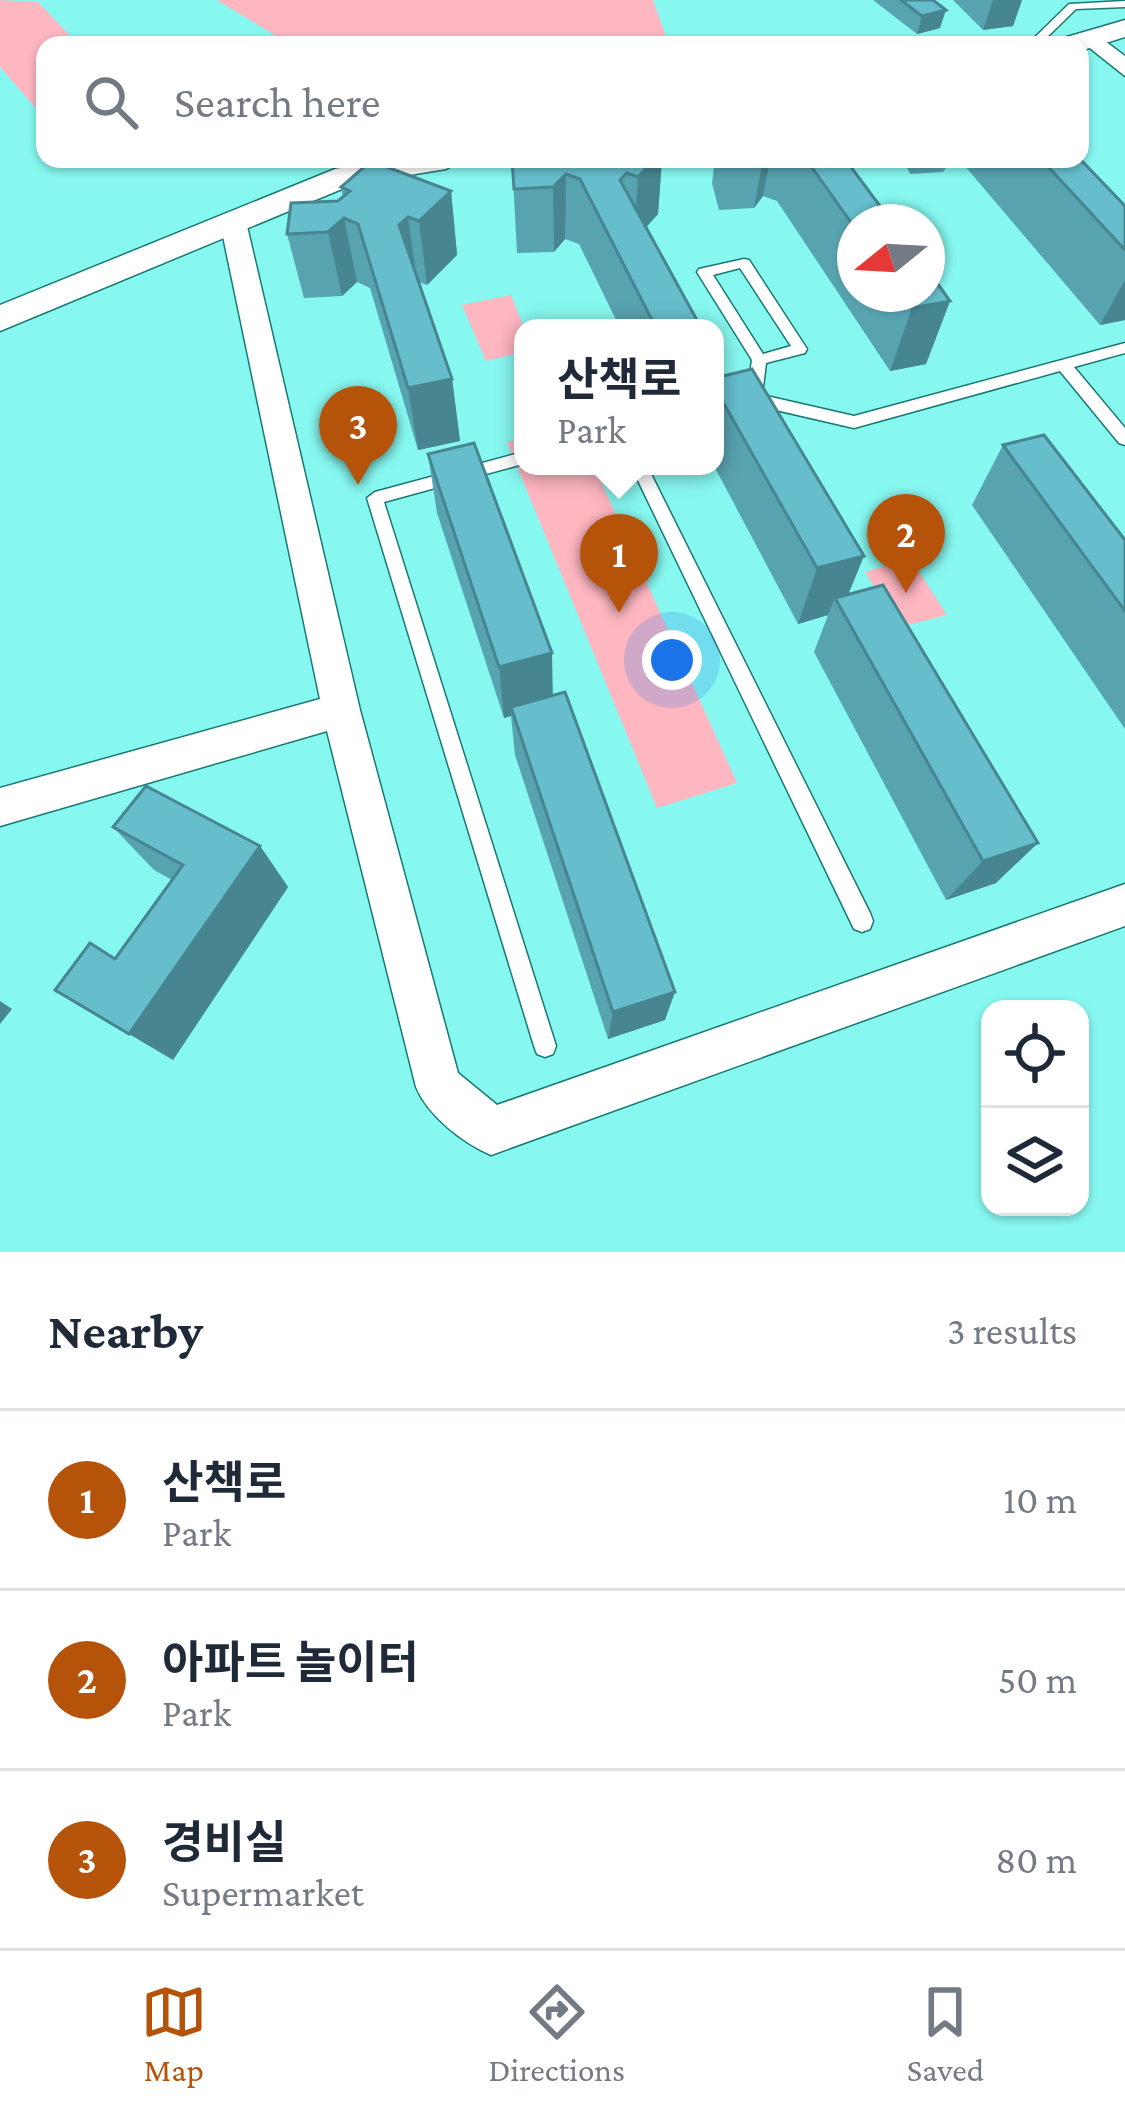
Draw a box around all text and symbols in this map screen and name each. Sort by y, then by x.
search box [36,36,1089,168]
icon: search [78,69,144,135]
text: Search here [174,77,381,127]
north arrow [837,204,945,312]
popup [514,319,724,475]
text: 산책로 [557,355,681,405]
pin: 3 [319,386,397,485]
text: Park [557,408,626,451]
pin: 2 [867,494,945,593]
pin: 1 [580,514,658,613]
your location [642,630,702,690]
map controls [981,1000,1089,1216]
button: locate [981,1000,1089,1108]
button: layers [981,1108,1089,1216]
text: Nearby [48,1302,203,1359]
text: 3 results [947,1309,1077,1352]
text: 산책로 [162,1458,286,1508]
text: 1 [80,1478,94,1521]
text: 10 m [1003,1478,1077,1521]
text: Park [162,1511,231,1554]
text: 아파트 놀이터 [162,1638,419,1688]
text: 2 [77,1658,97,1701]
text: 50 m [998,1658,1077,1701]
text: Park [162,1691,231,1734]
text: 경비실 [162,1818,286,1868]
text: 3 [77,1838,97,1881]
text: 80 m [995,1838,1077,1881]
text: Supermarket [162,1871,364,1914]
tab: Map [141,1979,207,2088]
tab: Directions [489,1979,625,2088]
tab: Saved [907,1979,984,2088]

